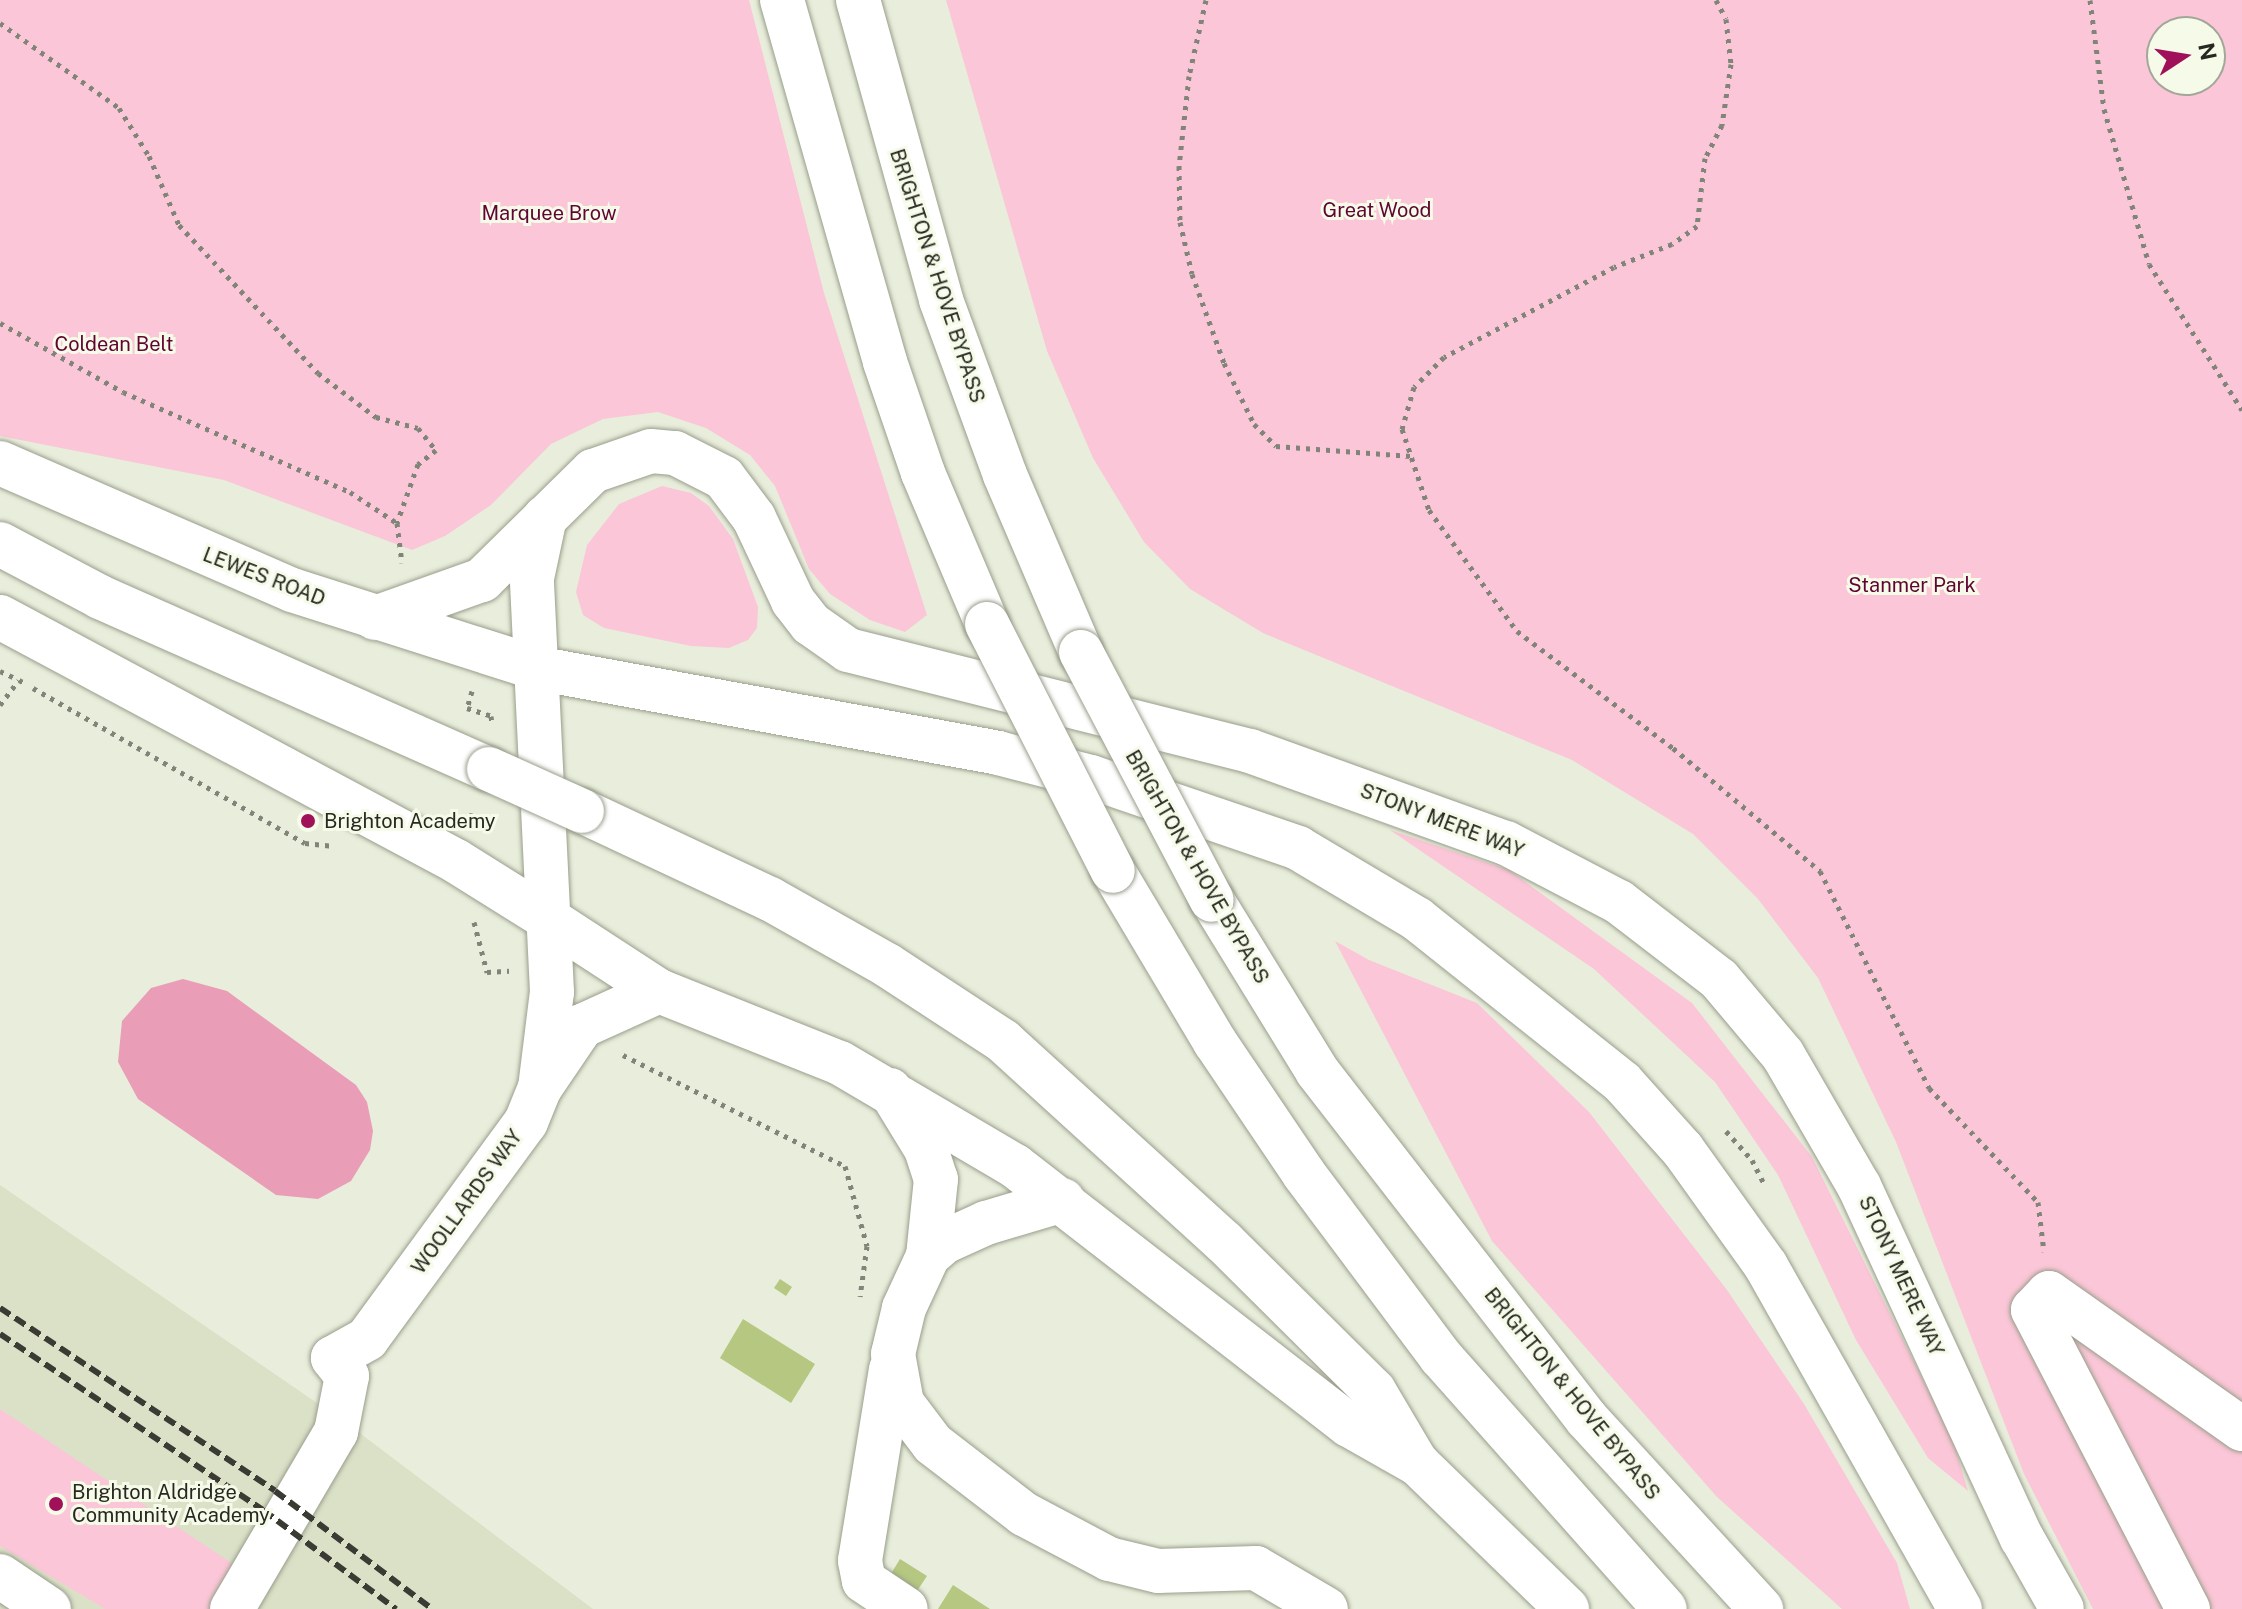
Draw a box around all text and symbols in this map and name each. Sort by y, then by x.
north arrow [2146,16,2226,96]
text: N [2193,40,2222,63]
street label: BRIGHTON & HOVE BYPASS [885,146,989,406]
park label: Great Wood [1322,198,1432,222]
park label: Marquee Brow [481,201,617,225]
park label: Coldean Belt [54,332,174,356]
street label: LEWES ROAD [199,543,329,611]
park label: Stanmer Park [1848,573,1976,597]
street label: BRIGHTON & HOVE BYPASS [1120,746,1274,988]
street label: STONY MERE WAY [1356,779,1528,863]
place label: Brighton Academy [324,809,496,833]
marker: Brighton Academy [299,812,317,830]
street label: WOOLLARDS WAY [407,1125,527,1279]
street label: STONY MERE WAY [1853,1192,1949,1360]
street label: BRIGHTON & HOVE BYPASS [1479,1283,1665,1505]
place label: Brighton Aldridge Community Academy [72,1480,270,1527]
marker: Brighton Aldridge Community Academy [47,1495,65,1513]

